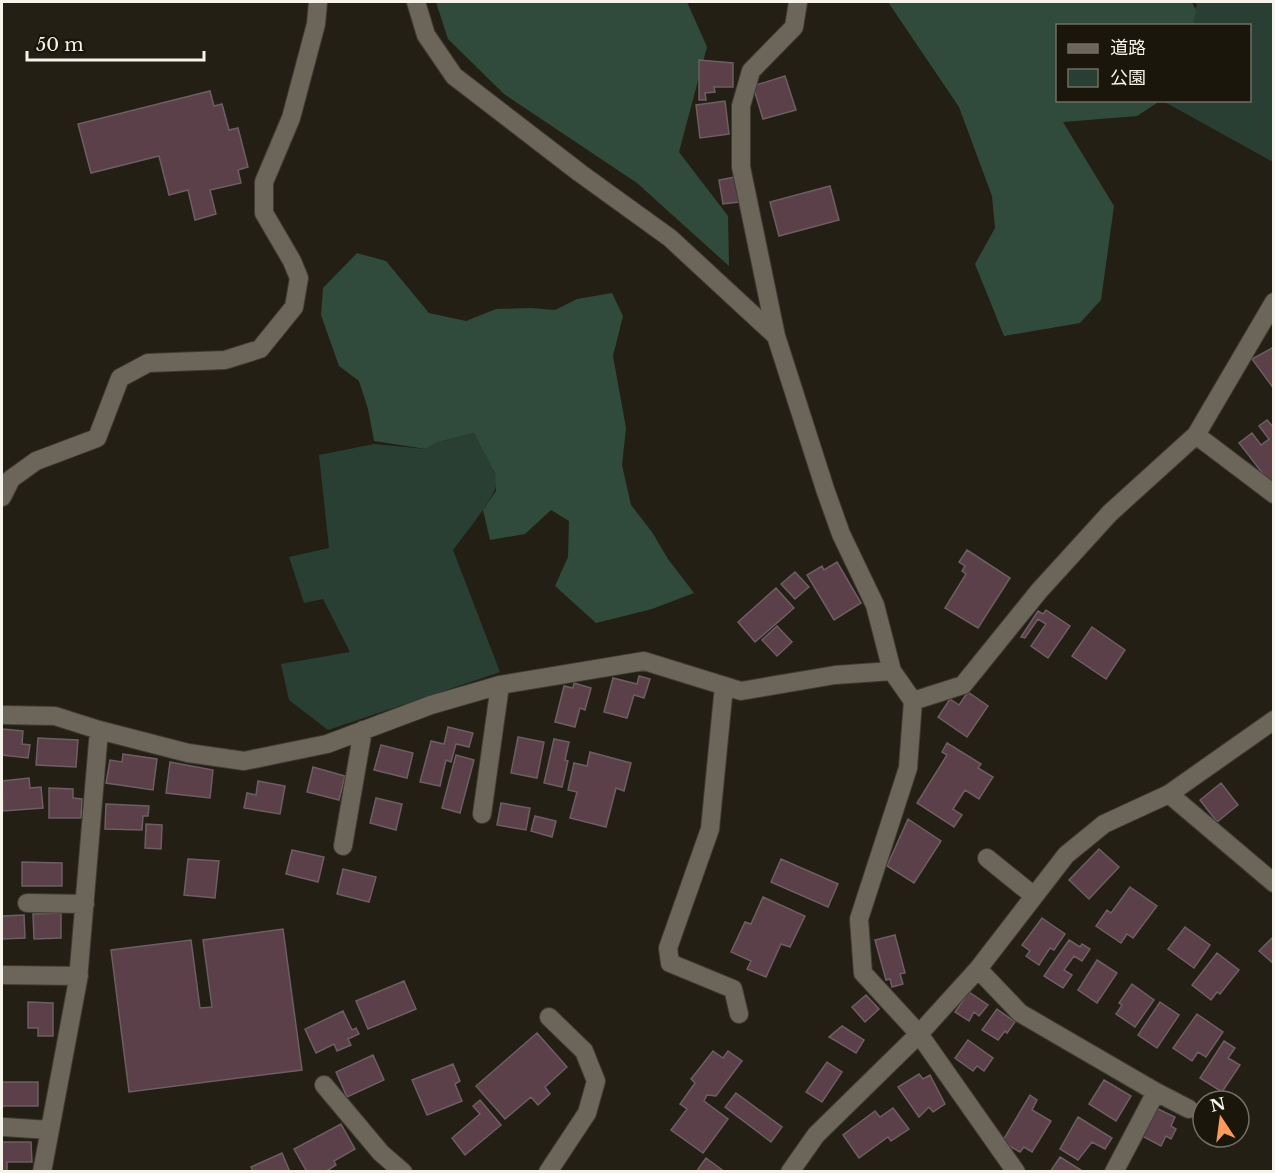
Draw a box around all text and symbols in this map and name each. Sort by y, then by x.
scale bar [27,24,204,62]
legend [1056,24,1251,102]
text: 50 m [36,34,84,56]
text: 道路 [1110,37,1146,59]
text: 公園 [1110,67,1146,89]
north arrow [1191,1089,1251,1149]
text: N [1208,1093,1227,1116]

